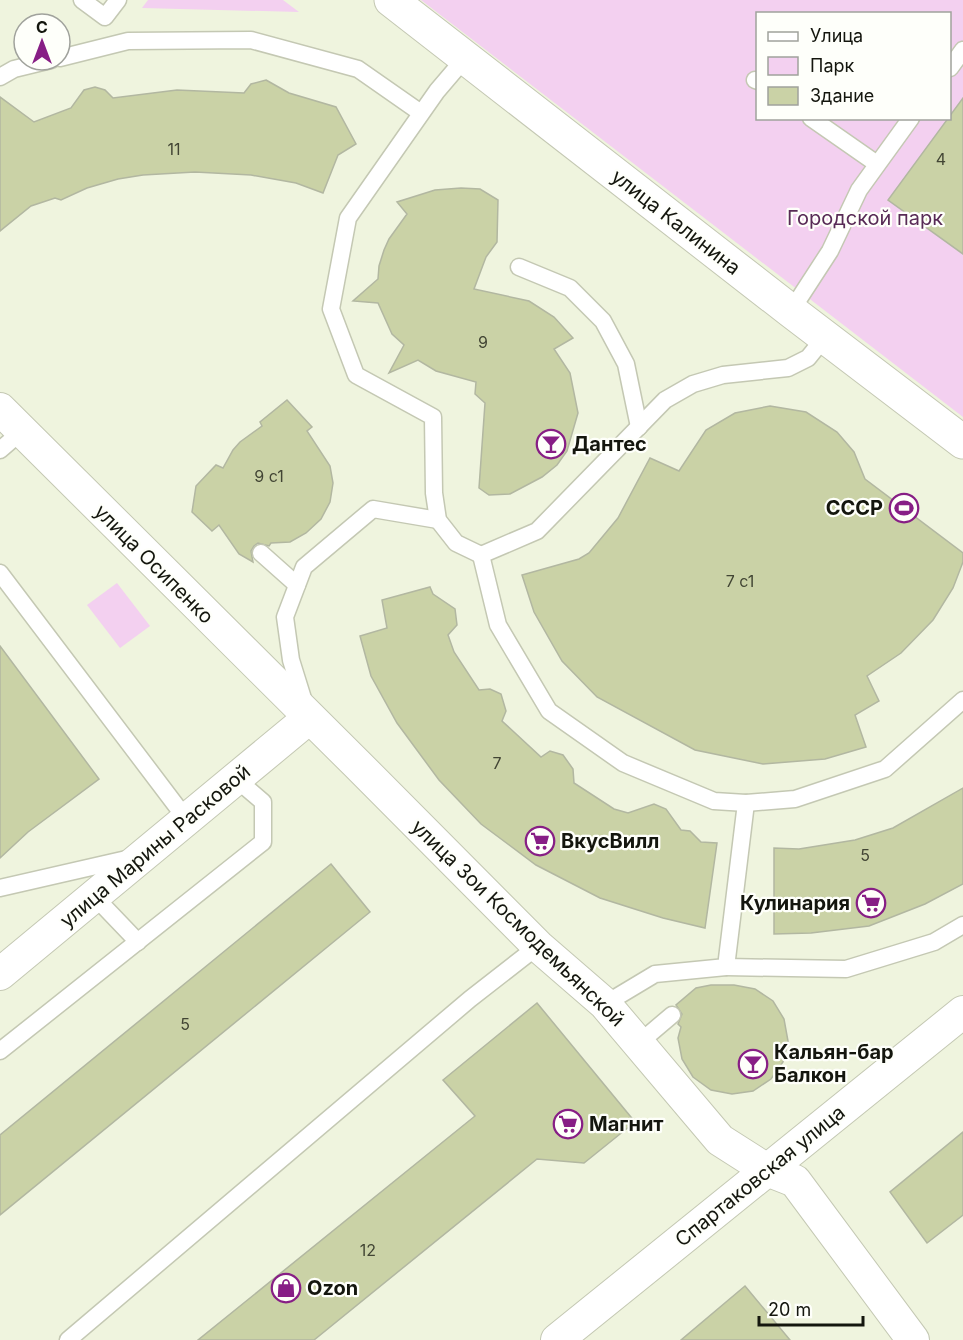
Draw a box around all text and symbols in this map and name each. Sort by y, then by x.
north arrow [12,12,72,72]
legend [756,12,951,120]
text: С [36,17,48,37]
text: Улица [810,25,863,46]
text: Парк [810,55,855,76]
text: Здание [810,85,874,106]
house number: 11 [167,139,181,159]
house number: 4 [936,149,946,169]
street label: улица Калинина [607,164,745,280]
park label: Городской парк [787,206,943,230]
house number: 9 [478,332,488,352]
bar icon: Дантес [535,428,567,460]
place label: Дантес [572,432,647,456]
house number: 9 с1 [254,466,284,486]
sports icon: СССР [888,492,920,524]
place label: СССР [826,496,883,520]
street label: улица Осипенко [89,499,219,629]
house number: 7 с1 [726,571,754,591]
house number: 7 [492,753,502,773]
street label: улица Марины Расковой [55,759,255,933]
street label: улица Зои Космодемьянской [406,815,630,1031]
supermarket icon: ВкусВилл [524,825,556,857]
place label: ВкусВилл [561,829,659,853]
house number: 5 [860,845,870,865]
supermarket icon: Кулинария [855,887,887,919]
place label: Кулинария [740,891,850,915]
house number: 5 [180,1014,190,1034]
place label: Кальян-бар Балкон [774,1040,894,1087]
bar icon: Кальян-бар Балкон [737,1048,769,1080]
street label: Спартаковская улица [670,1100,850,1252]
supermarket icon: Магнит [552,1108,584,1140]
place label: Магнит [589,1112,664,1136]
house number: 12 [360,1240,376,1260]
shop icon: Ozon [270,1272,302,1304]
place label: Ozon [307,1276,358,1300]
scale bar [759,1289,862,1327]
text: 20 m [768,1299,811,1320]

